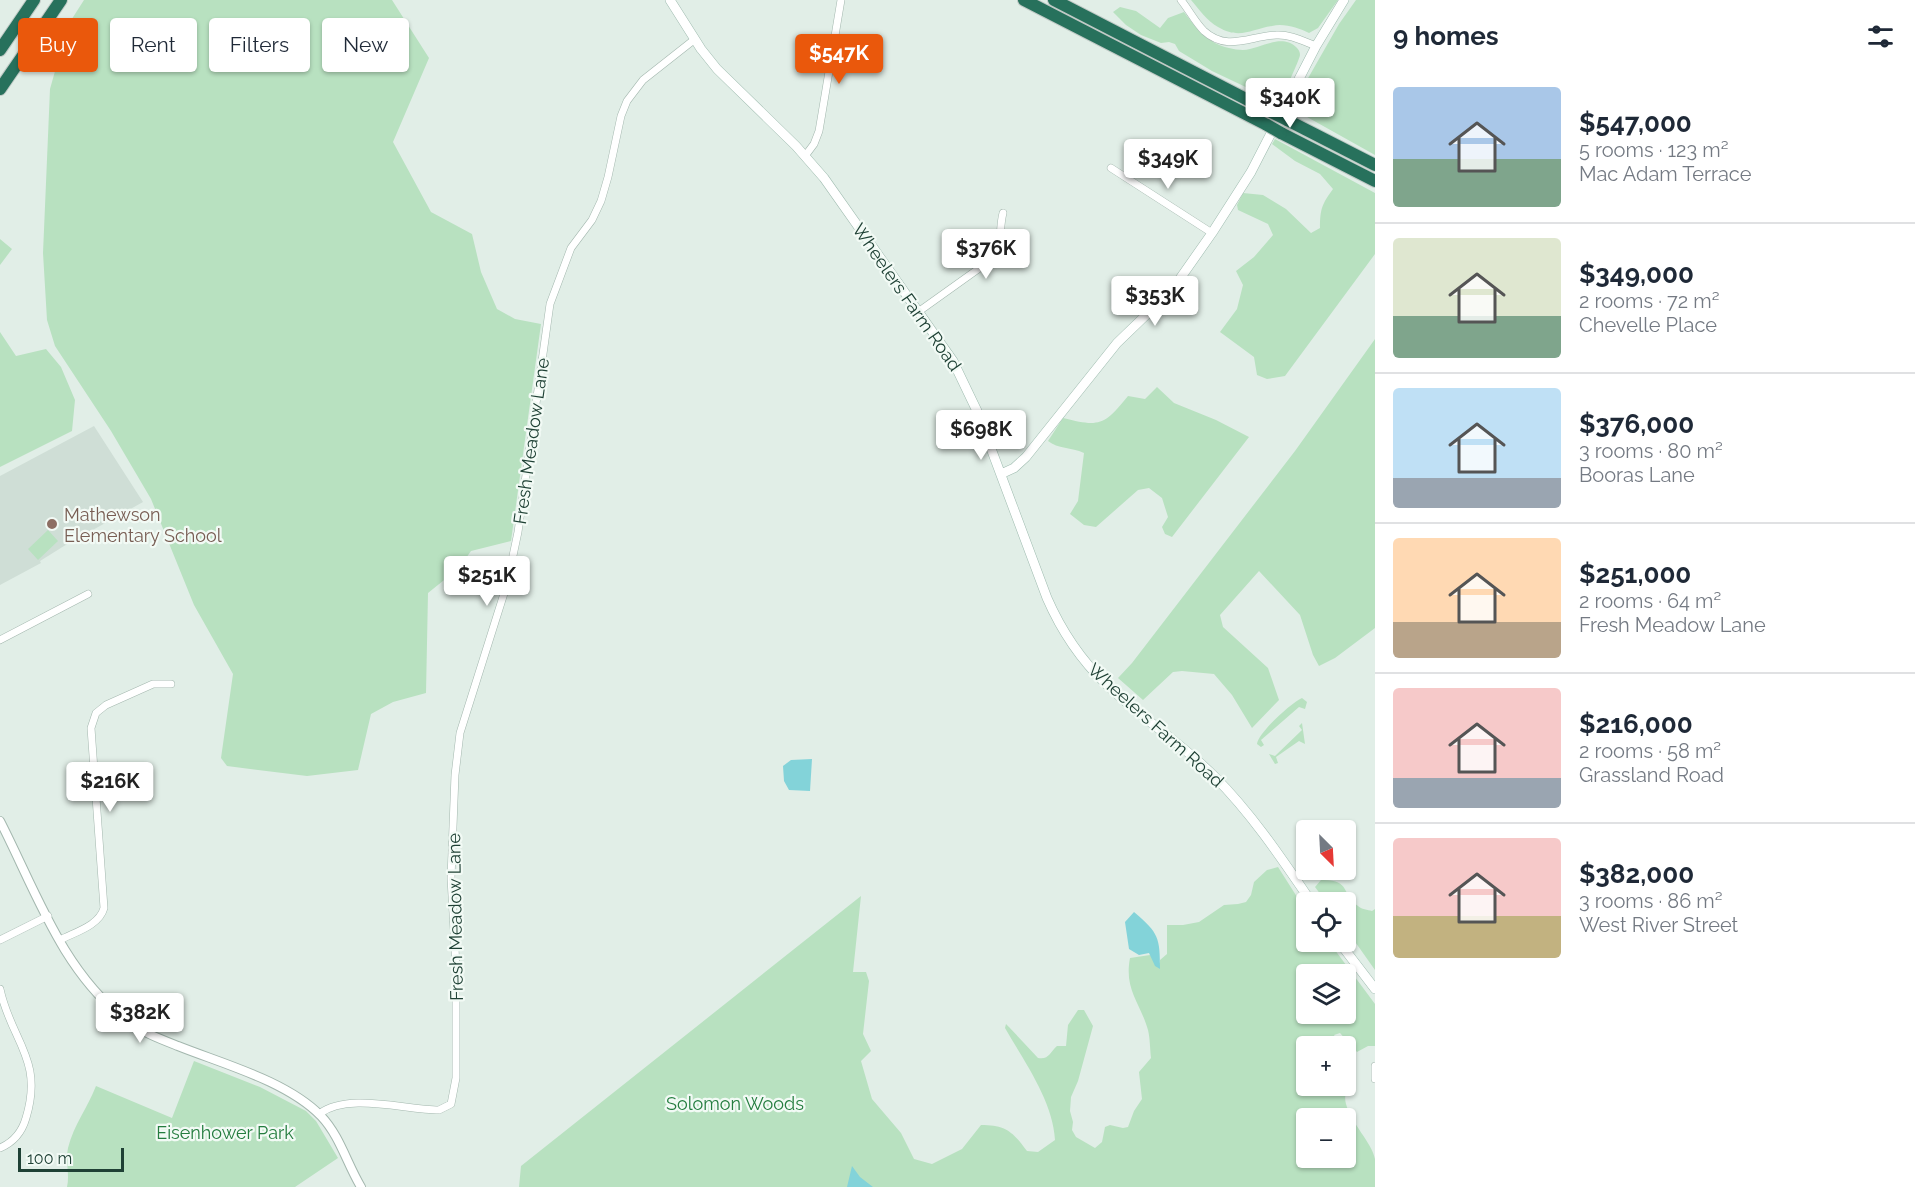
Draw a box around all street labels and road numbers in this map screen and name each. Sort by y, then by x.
street label: Wheelers Farm Road [848,219,966,375]
street label: Fresh Meadow Lane [509,356,553,526]
street label: Wheelers Farm Road [1084,659,1228,791]
street label: Fresh Meadow Lane [443,832,467,1001]

